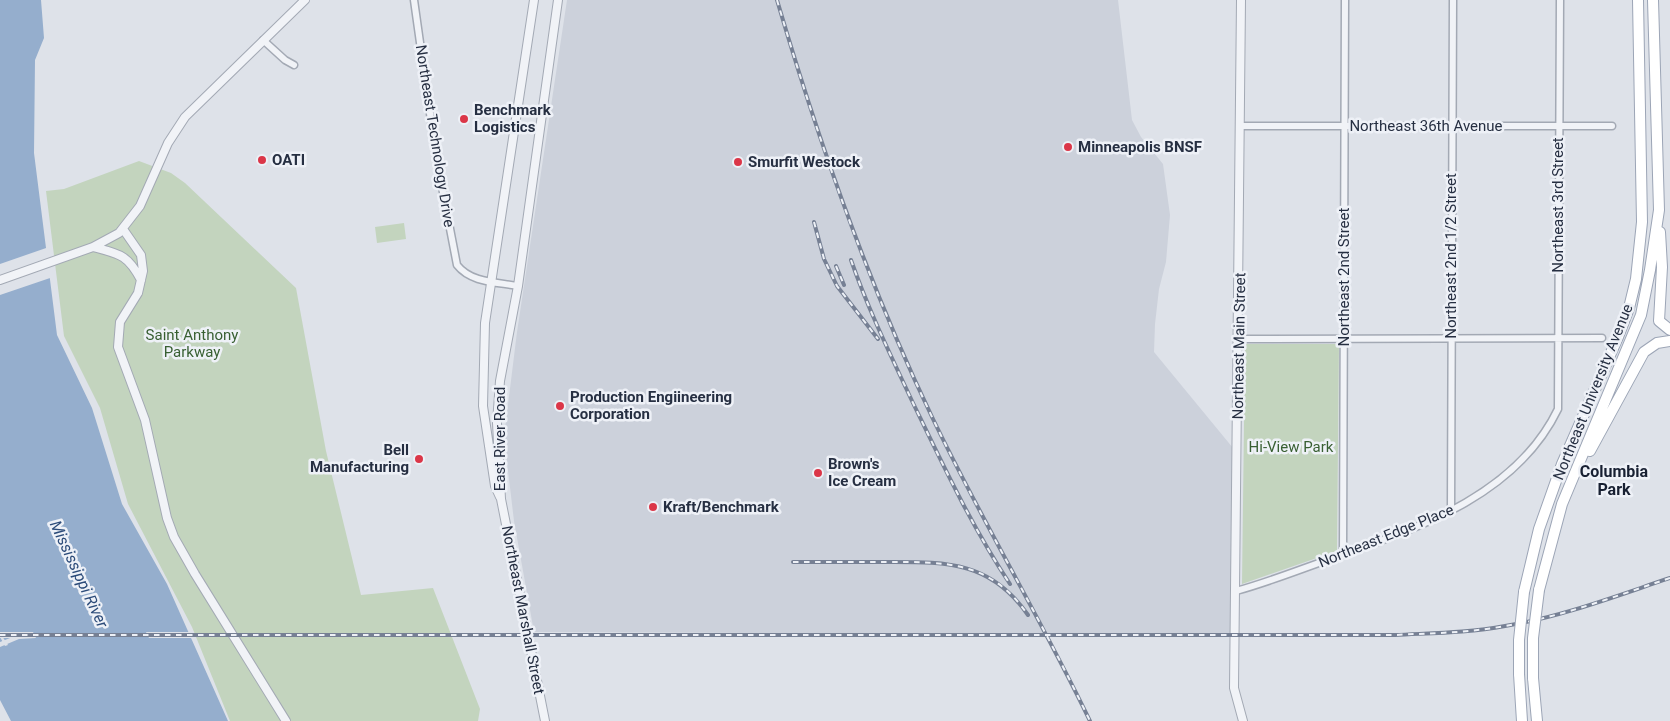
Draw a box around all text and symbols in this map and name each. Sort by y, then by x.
street label: Northeast Technology Drive [412,44,458,228]
place label: Benchmark Logistics [474,101,552,136]
marker: Benchmark Logistics [458,113,470,125]
street label: Northeast 36th Avenue [1349,117,1503,135]
street label: Northeast 3rd Street [1549,137,1567,273]
place label: Minneapolis BNSF [1078,138,1202,156]
marker: Minneapolis BNSF [1062,141,1074,153]
place label: OATI [272,151,305,169]
place label: Smurfit Westock [748,153,861,171]
marker: OATI [256,154,268,166]
marker: Smurfit Westock [732,156,744,168]
street label: Northeast 2nd 1/2 Street [1442,173,1460,339]
street label: Northeast 2nd Street [1335,207,1353,346]
street label: Northeast Main Street [1229,272,1249,420]
street label: Northeast University Avenue [1549,301,1637,483]
park label: Saint Anthony Parkway [146,326,238,361]
street label: East River Road [491,387,509,491]
place label: Production Engiineering Corporation [570,388,732,423]
marker: Production Engiineering Corporation [554,400,566,412]
park label: Hi-View Park [1249,438,1334,456]
place label: Bell Manufacturing [310,441,409,476]
marker: Bell Manufacturing [413,453,425,465]
place label: Brown's Ice Cream [828,455,896,490]
district label: Columbia Park [1580,462,1649,499]
marker: Brown's Ice Cream [812,467,824,479]
place label: Kraft/Benchmark [663,498,780,516]
marker: Kraft/Benchmark [647,501,659,513]
street label: Northeast Edge Place [1316,501,1456,571]
water label: Mississippi River [46,517,112,631]
street label: Northeast Marshall Street [498,524,548,696]

